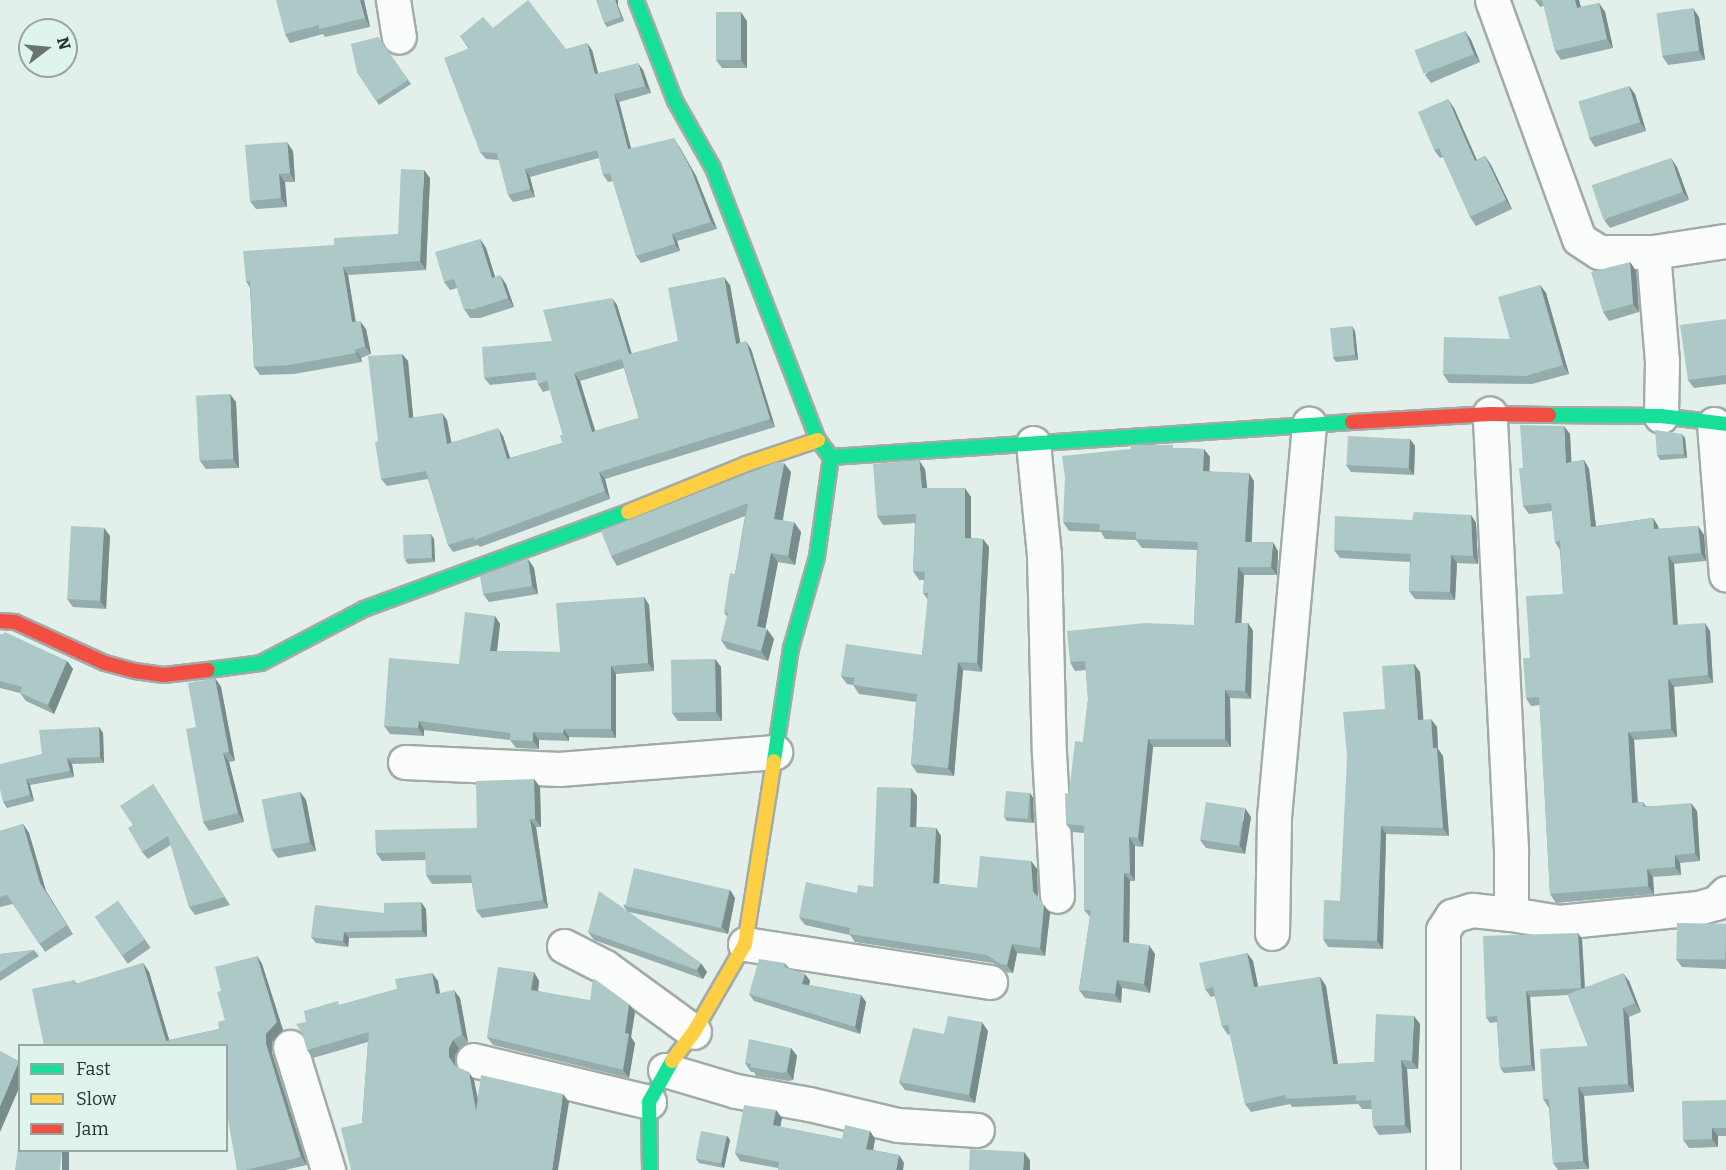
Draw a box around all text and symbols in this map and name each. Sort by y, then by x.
north arrow [18,18,78,78]
text: N [53,35,75,52]
legend [18,1044,228,1152]
text: Fast [76,1058,111,1080]
text: Slow [76,1088,116,1110]
text: Jam [76,1118,109,1140]

